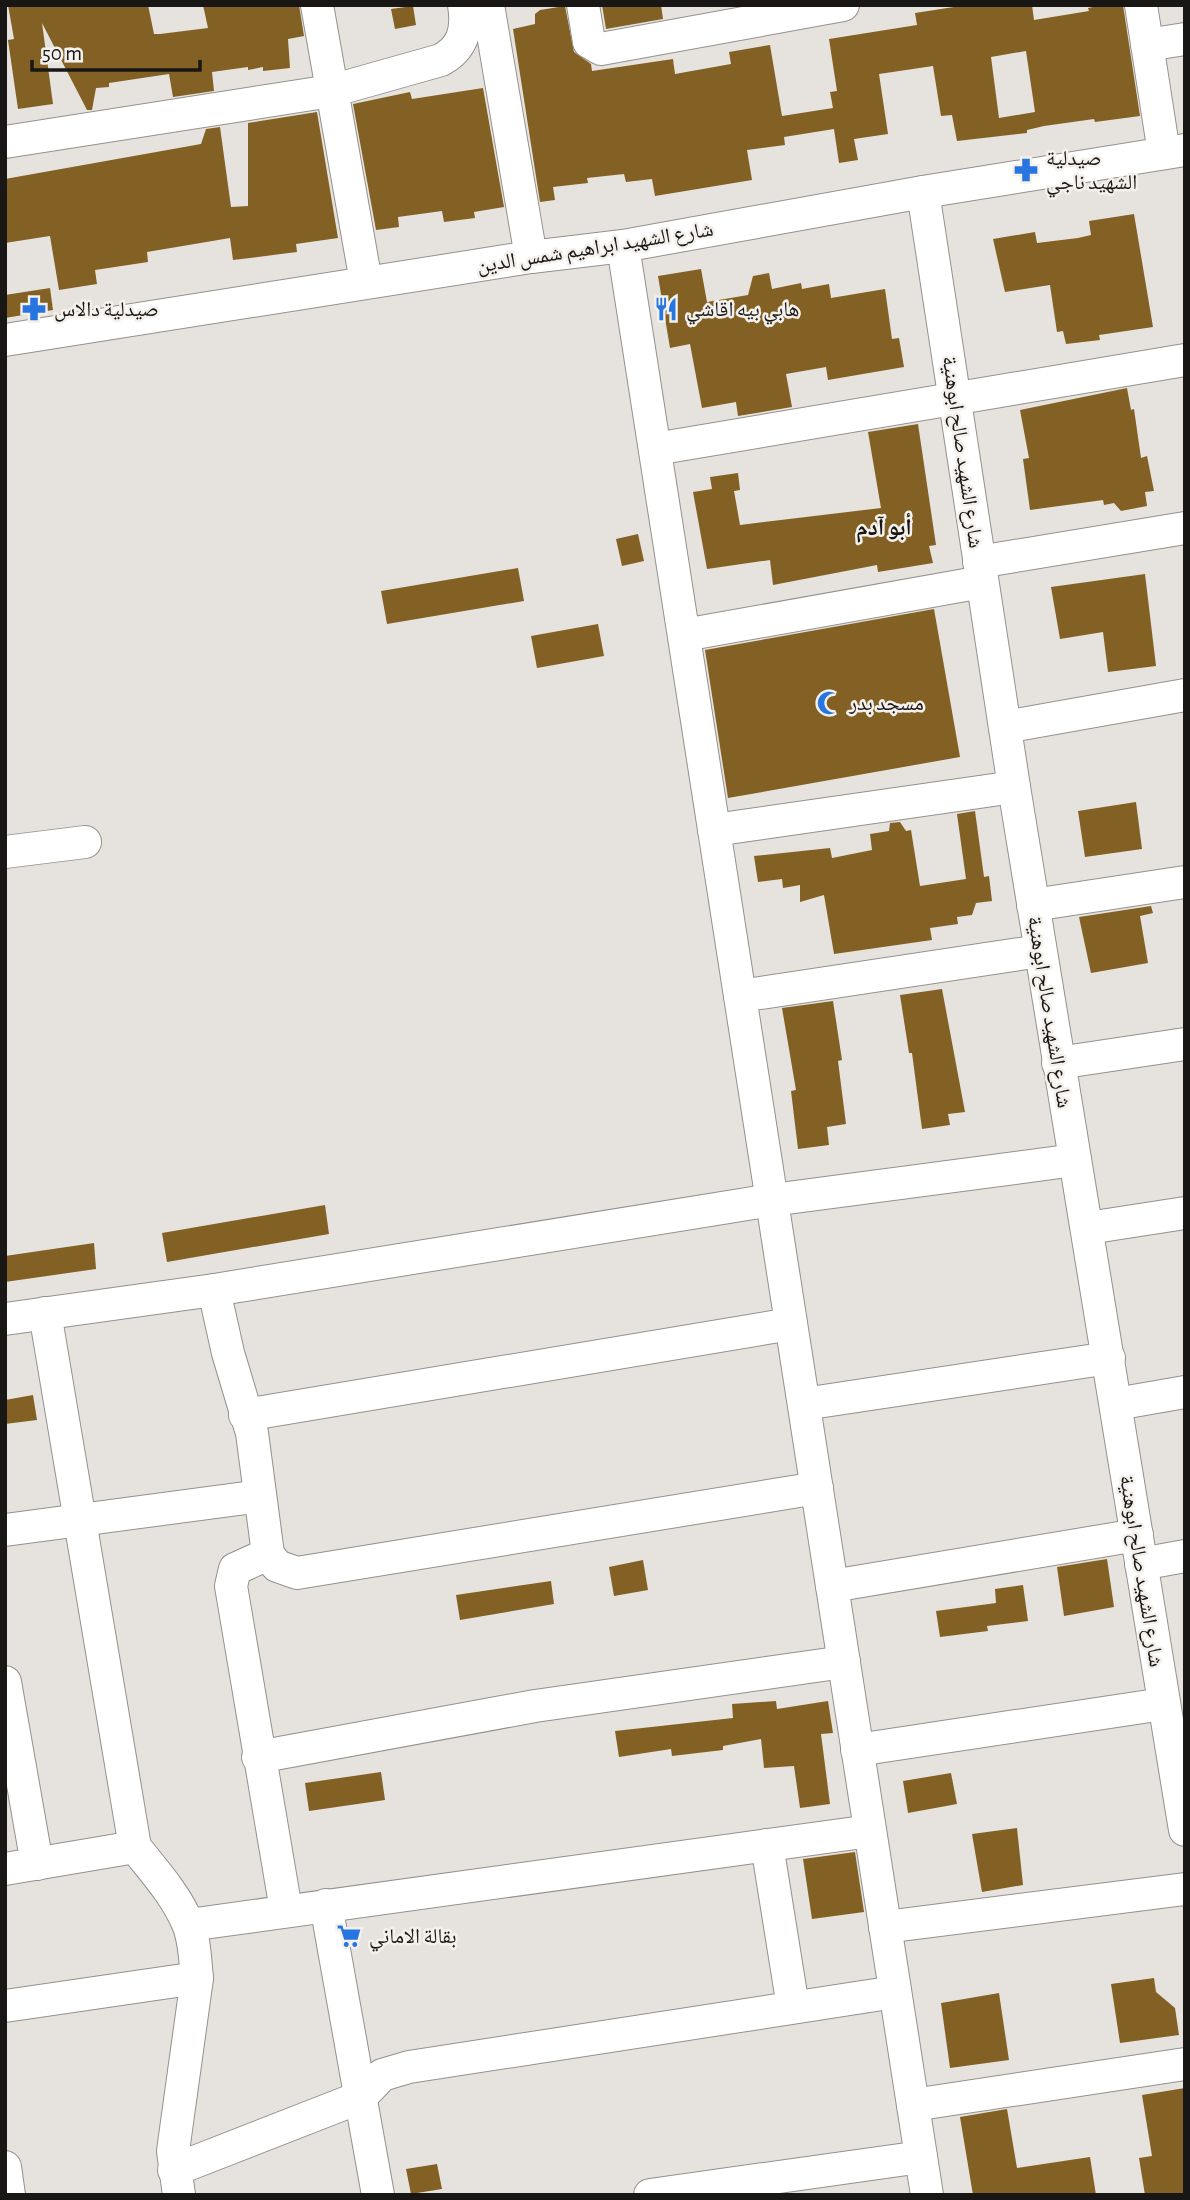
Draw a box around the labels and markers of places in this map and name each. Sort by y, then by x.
place label: صيدلية الشهيد ناجي [1046,148,1137,198]
pharmacy icon: صيدلية الشهيد ناجي [1012,156,1040,184]
pharmacy icon: صيدلية دالاس [20,295,48,323]
restaurant icon: هابي بيه اقاشي [652,295,680,323]
place label: صيدلية دالاس [54,299,159,322]
place label: هابي بيه اقاشي [686,299,799,325]
mosque icon: مسجد بدر [815,689,843,717]
place label: مسجد بدر [848,693,924,715]
supermarket icon: بقالة الاماني [335,1922,363,1950]
place label: بقالة الاماني [369,1926,457,1952]

